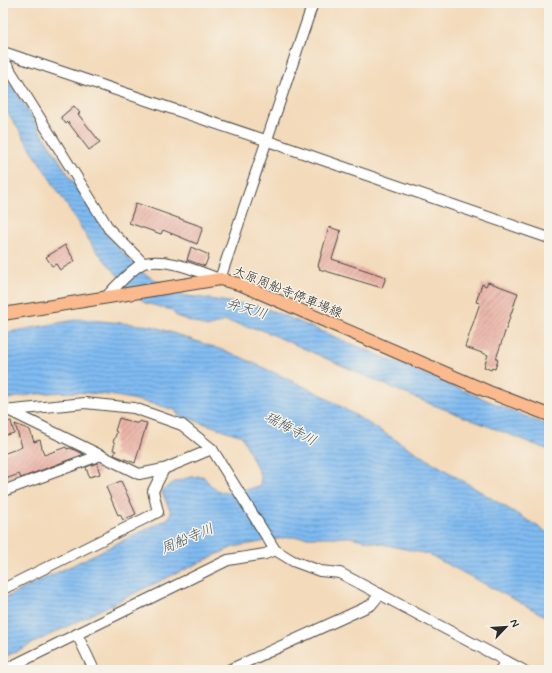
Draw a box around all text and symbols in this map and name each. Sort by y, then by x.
street label: 大原周船寺停車場線 [230,263,346,323]
water label: 弁天川 [224,294,269,324]
water label: 瑞梅寺川 [262,408,319,450]
water label: 周船寺川 [158,520,217,558]
north arrow [486,607,526,647]
text: N [506,617,522,629]

